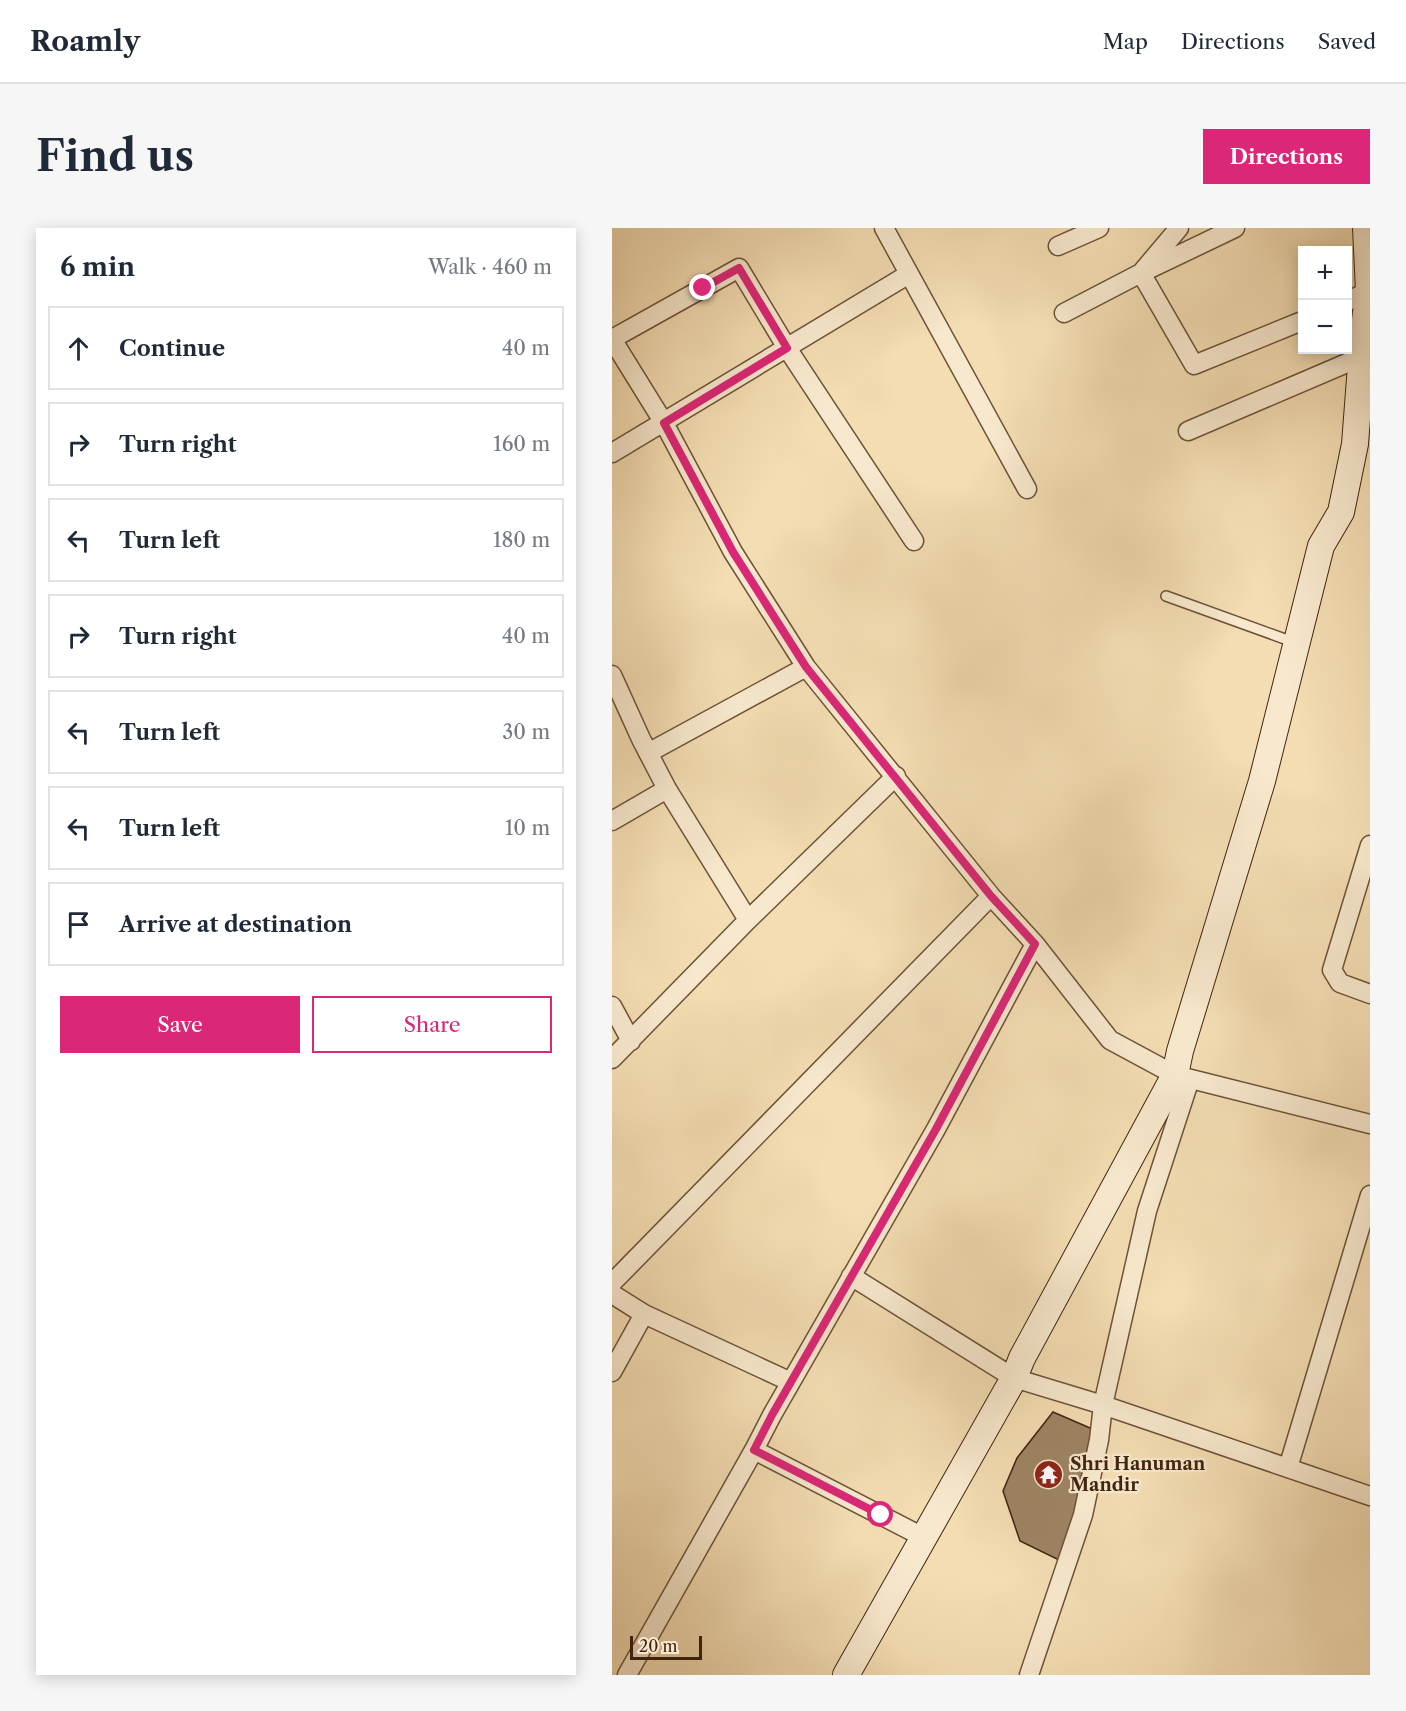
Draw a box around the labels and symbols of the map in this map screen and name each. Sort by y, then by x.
route end [689,274,715,300]
place label: Shri Hanuman Mandir [1070,1453,1206,1496]
temple icon: Shri Hanuman Mandir [1033,1458,1065,1490]
route start [867,1501,893,1527]
scale bar [630,1633,702,1660]

